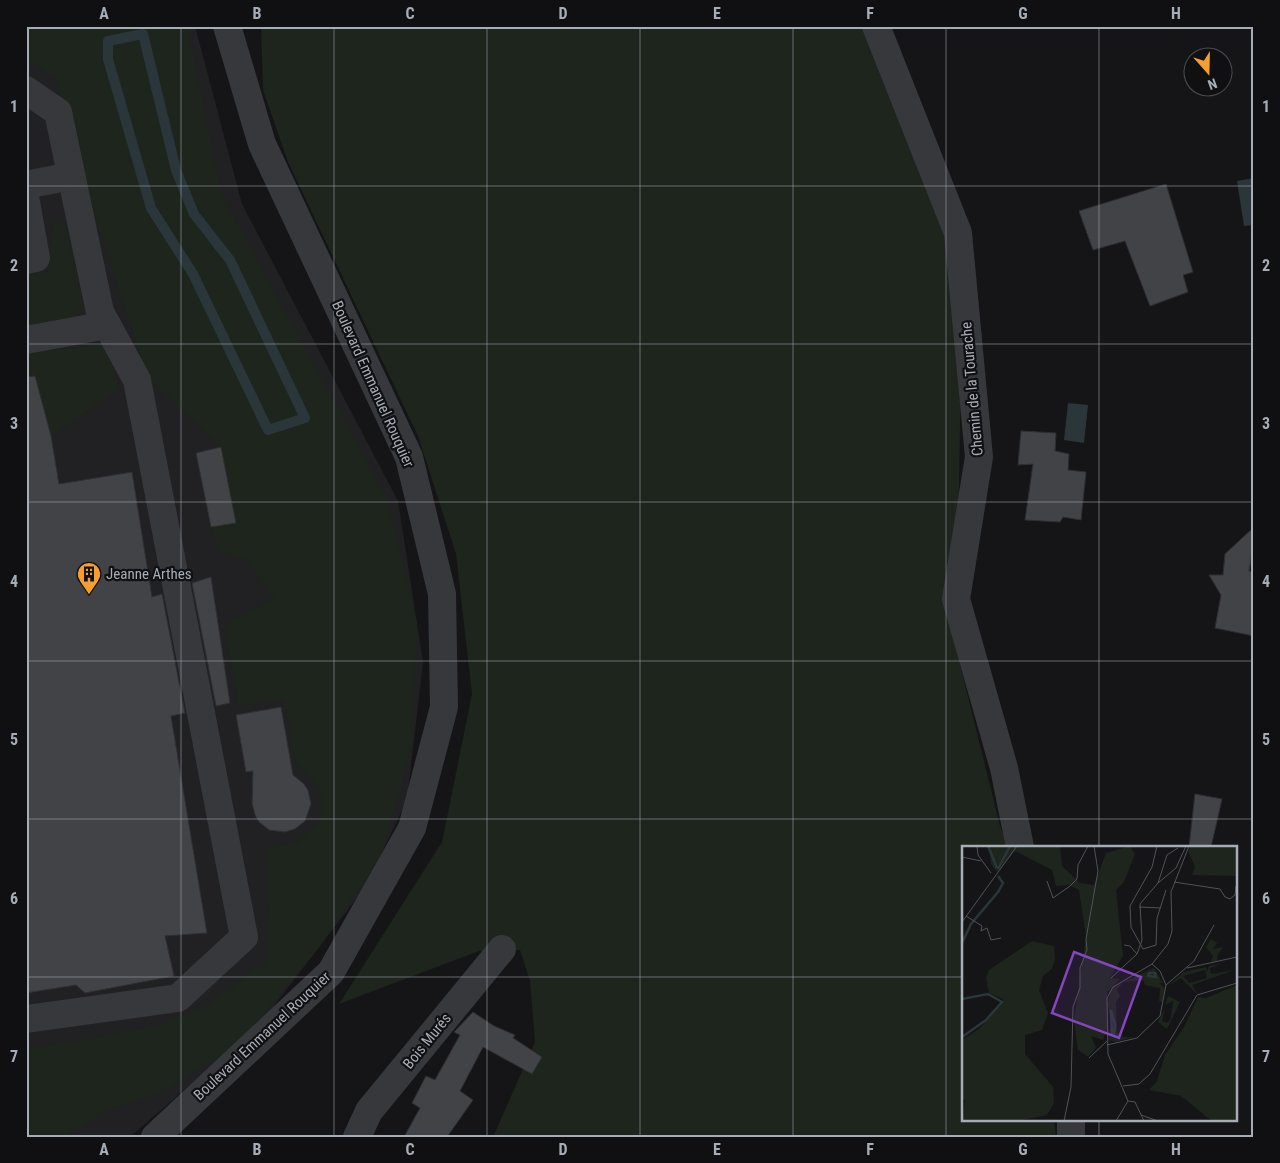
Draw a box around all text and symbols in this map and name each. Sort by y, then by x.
text: A [99,4,109,23]
text: B [253,4,262,23]
text: C [405,4,415,23]
text: D [558,4,568,23]
text: E [713,4,721,23]
text: F [866,4,874,23]
text: G [1018,4,1028,23]
text: H [1171,4,1181,23]
north arrow [1182,48,1232,98]
text: N [1206,75,1219,93]
text: 1 [10,97,18,116]
text: 1 [1262,97,1270,116]
text: 2 [10,256,18,275]
text: 2 [1262,256,1270,275]
street label: Boulevard Emmanuel Rouquier [328,298,418,470]
street label: Chemin de la Tourache [957,321,987,457]
text: 3 [10,414,18,433]
text: 3 [1262,414,1270,433]
building icon: Jeanne Arthes [76,561,102,595]
place label: Jeanne Arthes [106,565,192,583]
text: 4 [10,572,18,591]
text: 4 [1262,572,1270,591]
text: 5 [10,730,18,749]
text: 5 [1262,730,1270,749]
inset map [962,846,1238,1120]
text: 6 [10,889,18,908]
text: 6 [1262,889,1270,908]
street label: Boulevard Emmanuel Rouquier [190,968,334,1104]
street label: Bois Murés [399,1009,455,1072]
text: 7 [10,1047,18,1066]
text: 7 [1262,1047,1270,1066]
text: A [99,1140,109,1159]
text: B [253,1140,262,1159]
text: C [405,1140,415,1159]
text: D [558,1140,568,1159]
text: E [713,1140,721,1159]
text: F [866,1140,874,1159]
text: G [1018,1140,1028,1159]
text: H [1171,1140,1181,1159]

